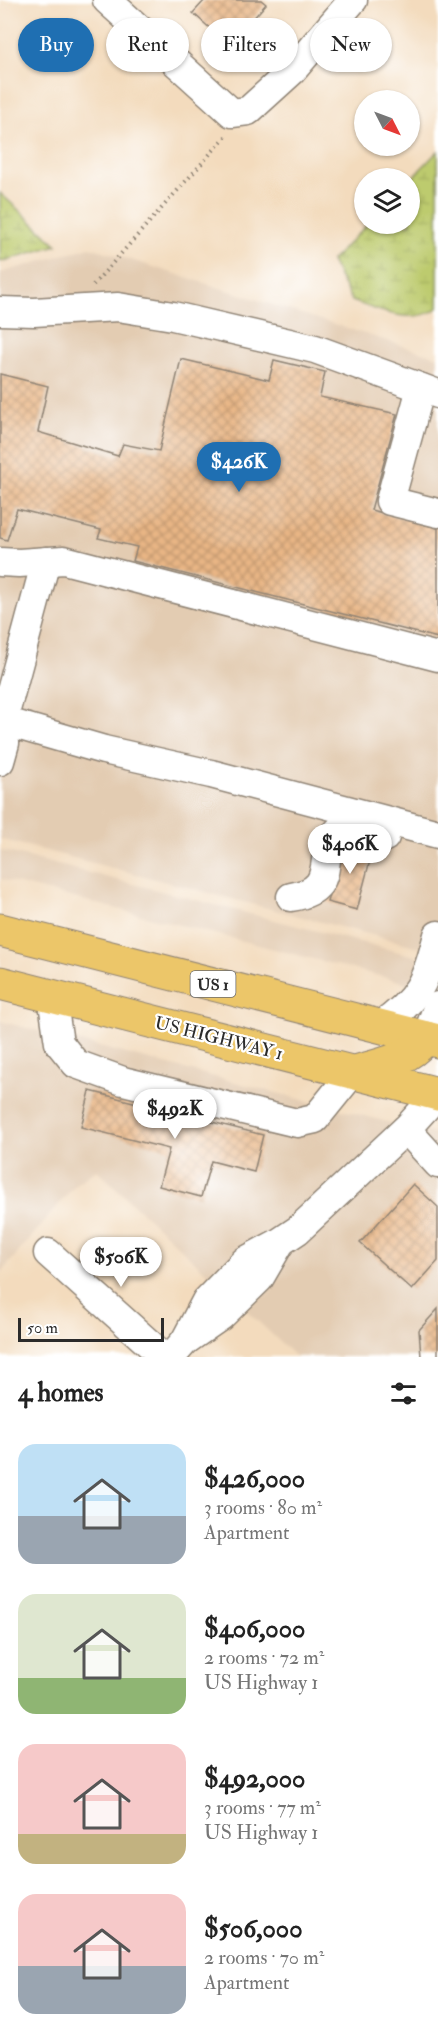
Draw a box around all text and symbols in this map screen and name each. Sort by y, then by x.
chip: Buy [18,18,94,72]
chip: Rent [106,18,189,72]
chip: Filters [201,18,298,72]
chip: New [310,18,392,72]
north arrow [354,90,420,156]
map controls [354,90,420,234]
button: layers [354,168,420,234]
pin: $426K [197,442,281,493]
text: $426K [211,449,267,474]
pin: $406K [308,824,392,875]
text: $406K [322,831,378,856]
road number: US 1 [190,971,236,997]
street label: US HIGHWAY 1 [152,1011,285,1066]
pin: $492K [133,1089,217,1140]
text: $492K [147,1096,203,1121]
pin: $506K [79,1237,163,1288]
text: $506K [94,1244,148,1269]
scale bar [18,1315,164,1342]
text: 50 m [27,1318,58,1338]
text: 4 homes [18,1377,104,1409]
icon: filters [387,1377,420,1410]
text: $426,000 [204,1463,305,1495]
icon: home [66,1468,138,1540]
text: 3 rooms · 80 m² [204,1495,322,1520]
text: Apartment [204,1520,289,1545]
text: $406,000 [204,1613,305,1645]
icon: home [66,1618,138,1690]
text: 2 rooms · 72 m² [204,1645,324,1670]
text: US Highway 1 [204,1670,318,1695]
text: $492,000 [204,1763,305,1795]
icon: home [66,1768,138,1840]
text: 3 rooms · 77 m² [204,1795,321,1820]
text: US Highway 1 [204,1820,318,1845]
text: $506,000 [204,1913,303,1945]
icon: home [66,1918,138,1990]
text: 2 rooms · 70 m² [204,1945,324,1970]
text: Apartment [204,1970,289,1995]

